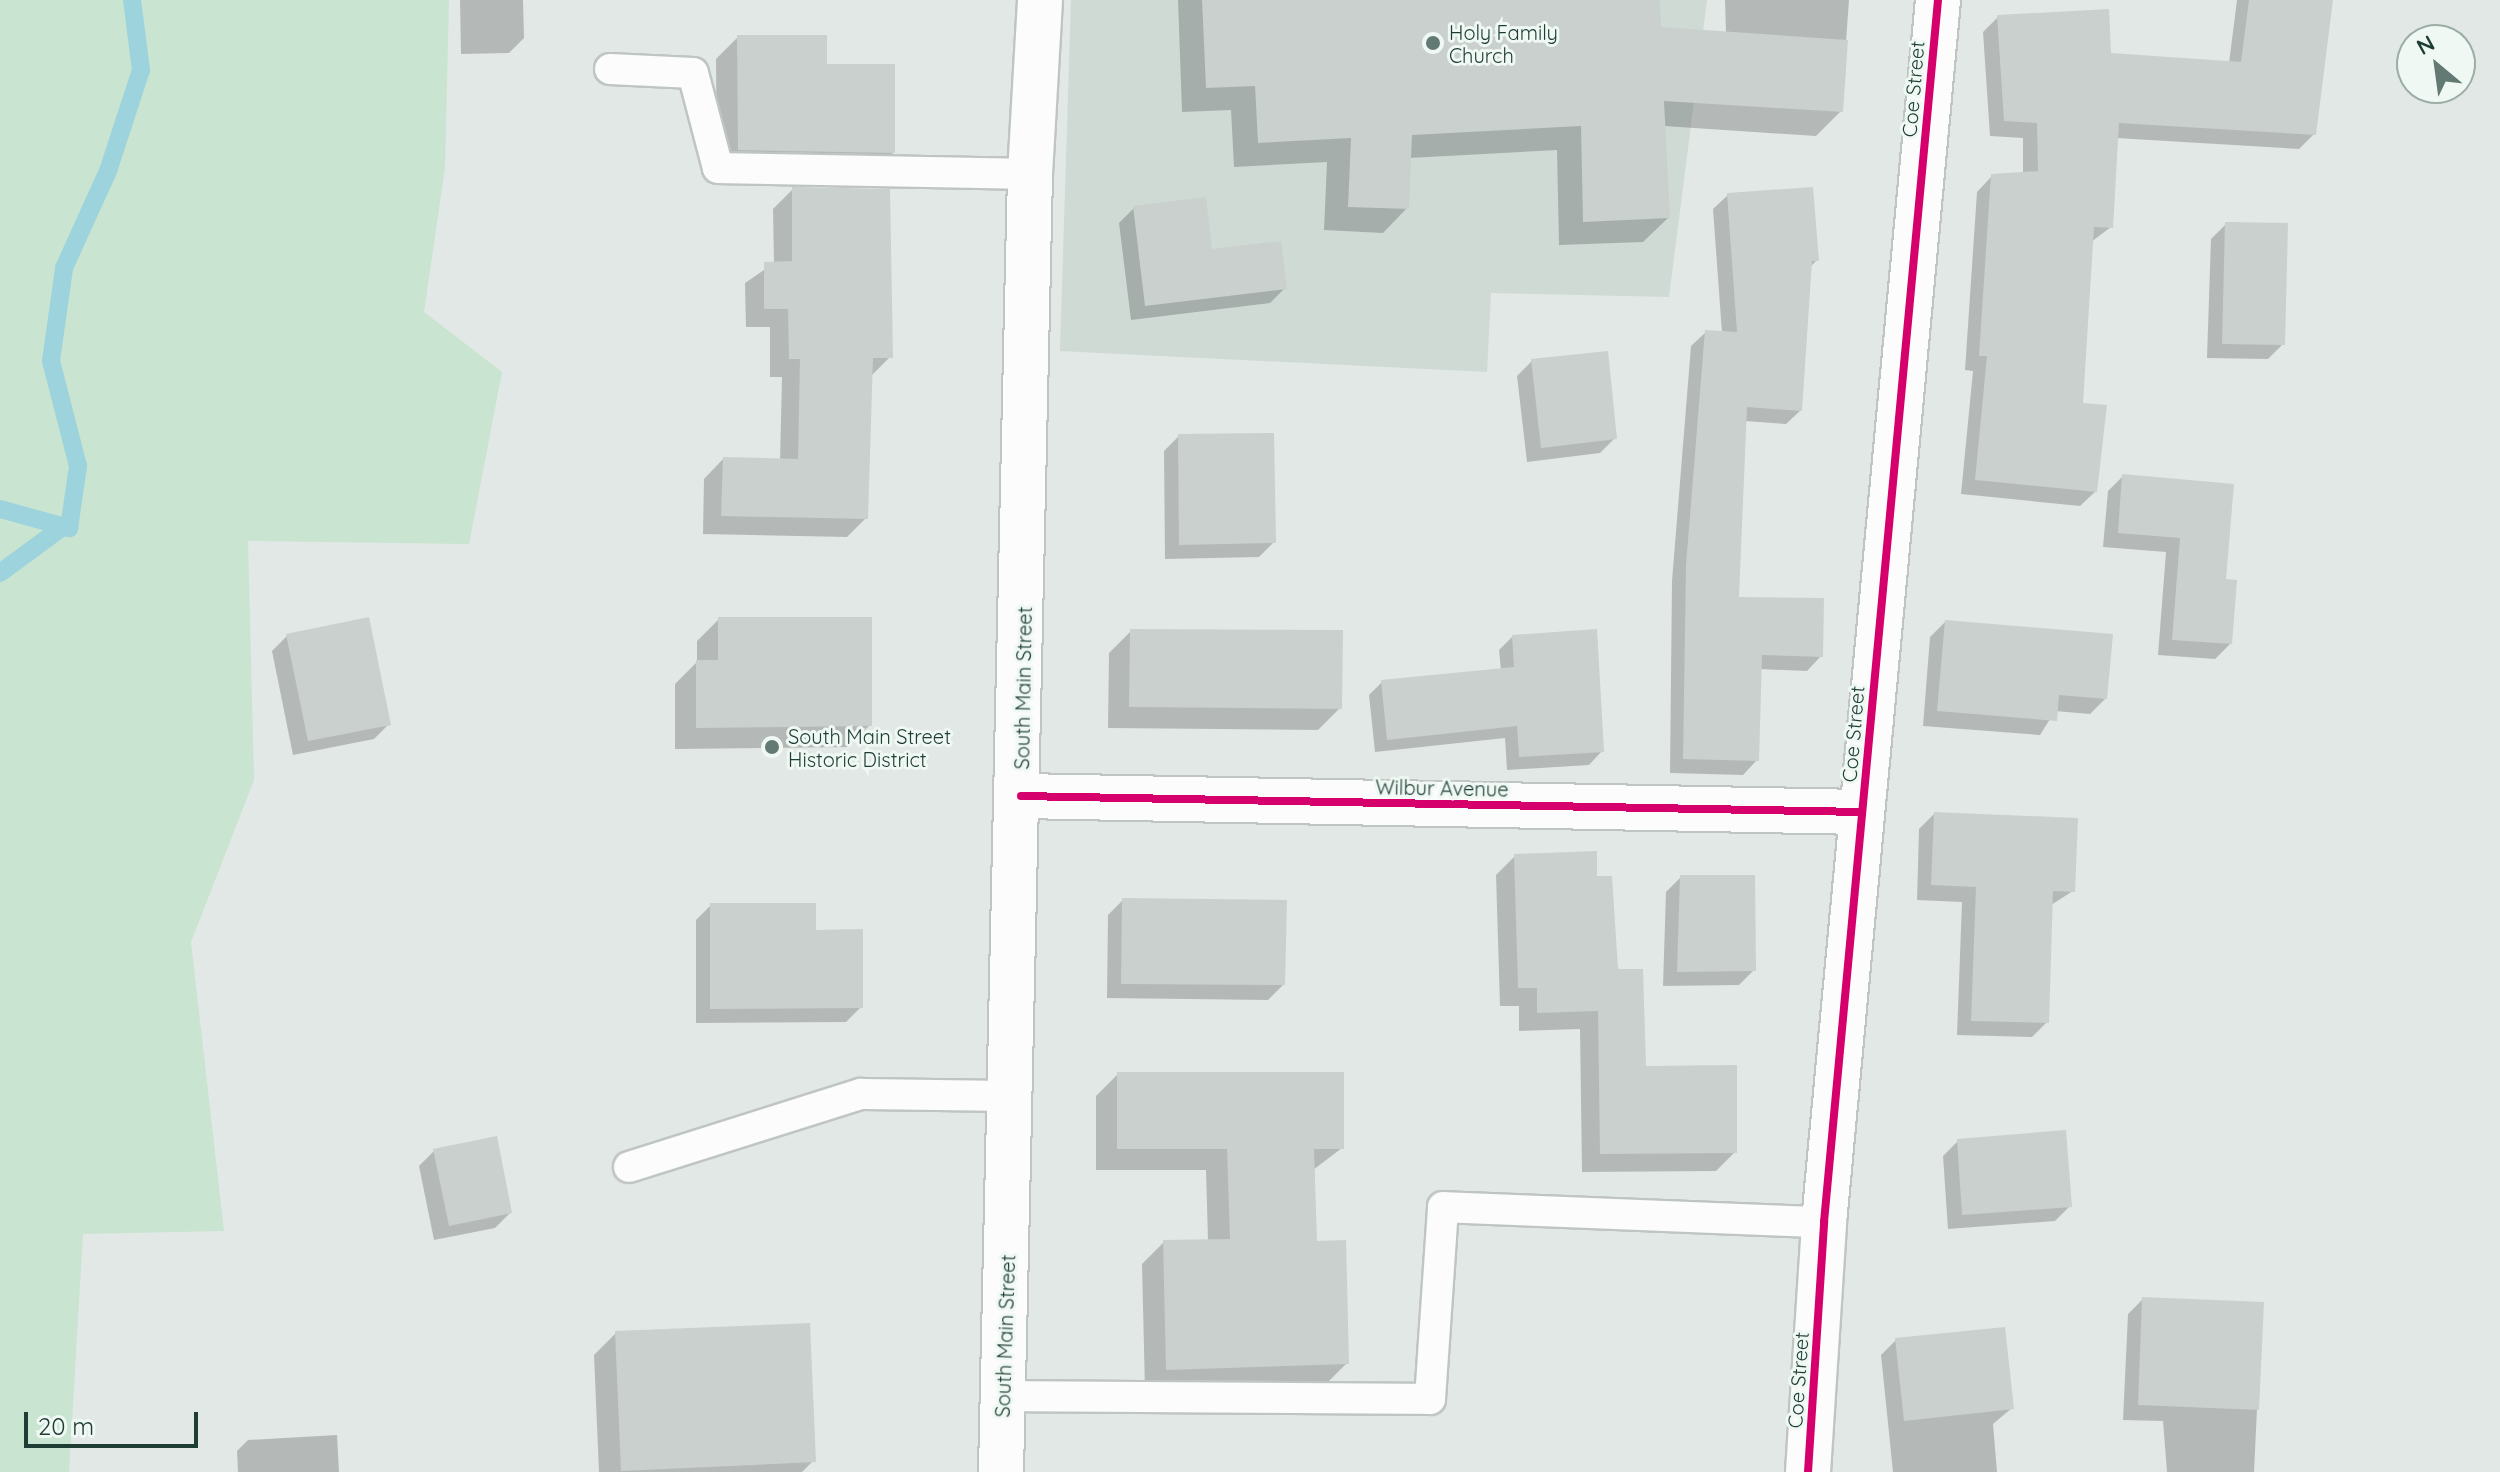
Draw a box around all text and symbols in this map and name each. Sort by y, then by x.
place label: Holy Family Church [1449,20,1558,67]
north arrow [2396,24,2476,104]
text: N [2411,29,2439,61]
marker: Holy Family Church [1424,34,1442,52]
street label: Coe Street [1897,40,1929,138]
street label: South Main Street [1010,606,1036,770]
street label: Coe Street [1837,685,1869,783]
place label: South Main Street Historic District [788,724,951,771]
marker: South Main Street Historic District [763,738,781,756]
street label: Wilbur Avenue [1375,775,1509,801]
street label: South Main Street [990,1254,1020,1418]
street label: Coe Street [1783,1331,1813,1429]
scale bar [28,1396,202,1446]
text: 20 m [38,1411,94,1441]

